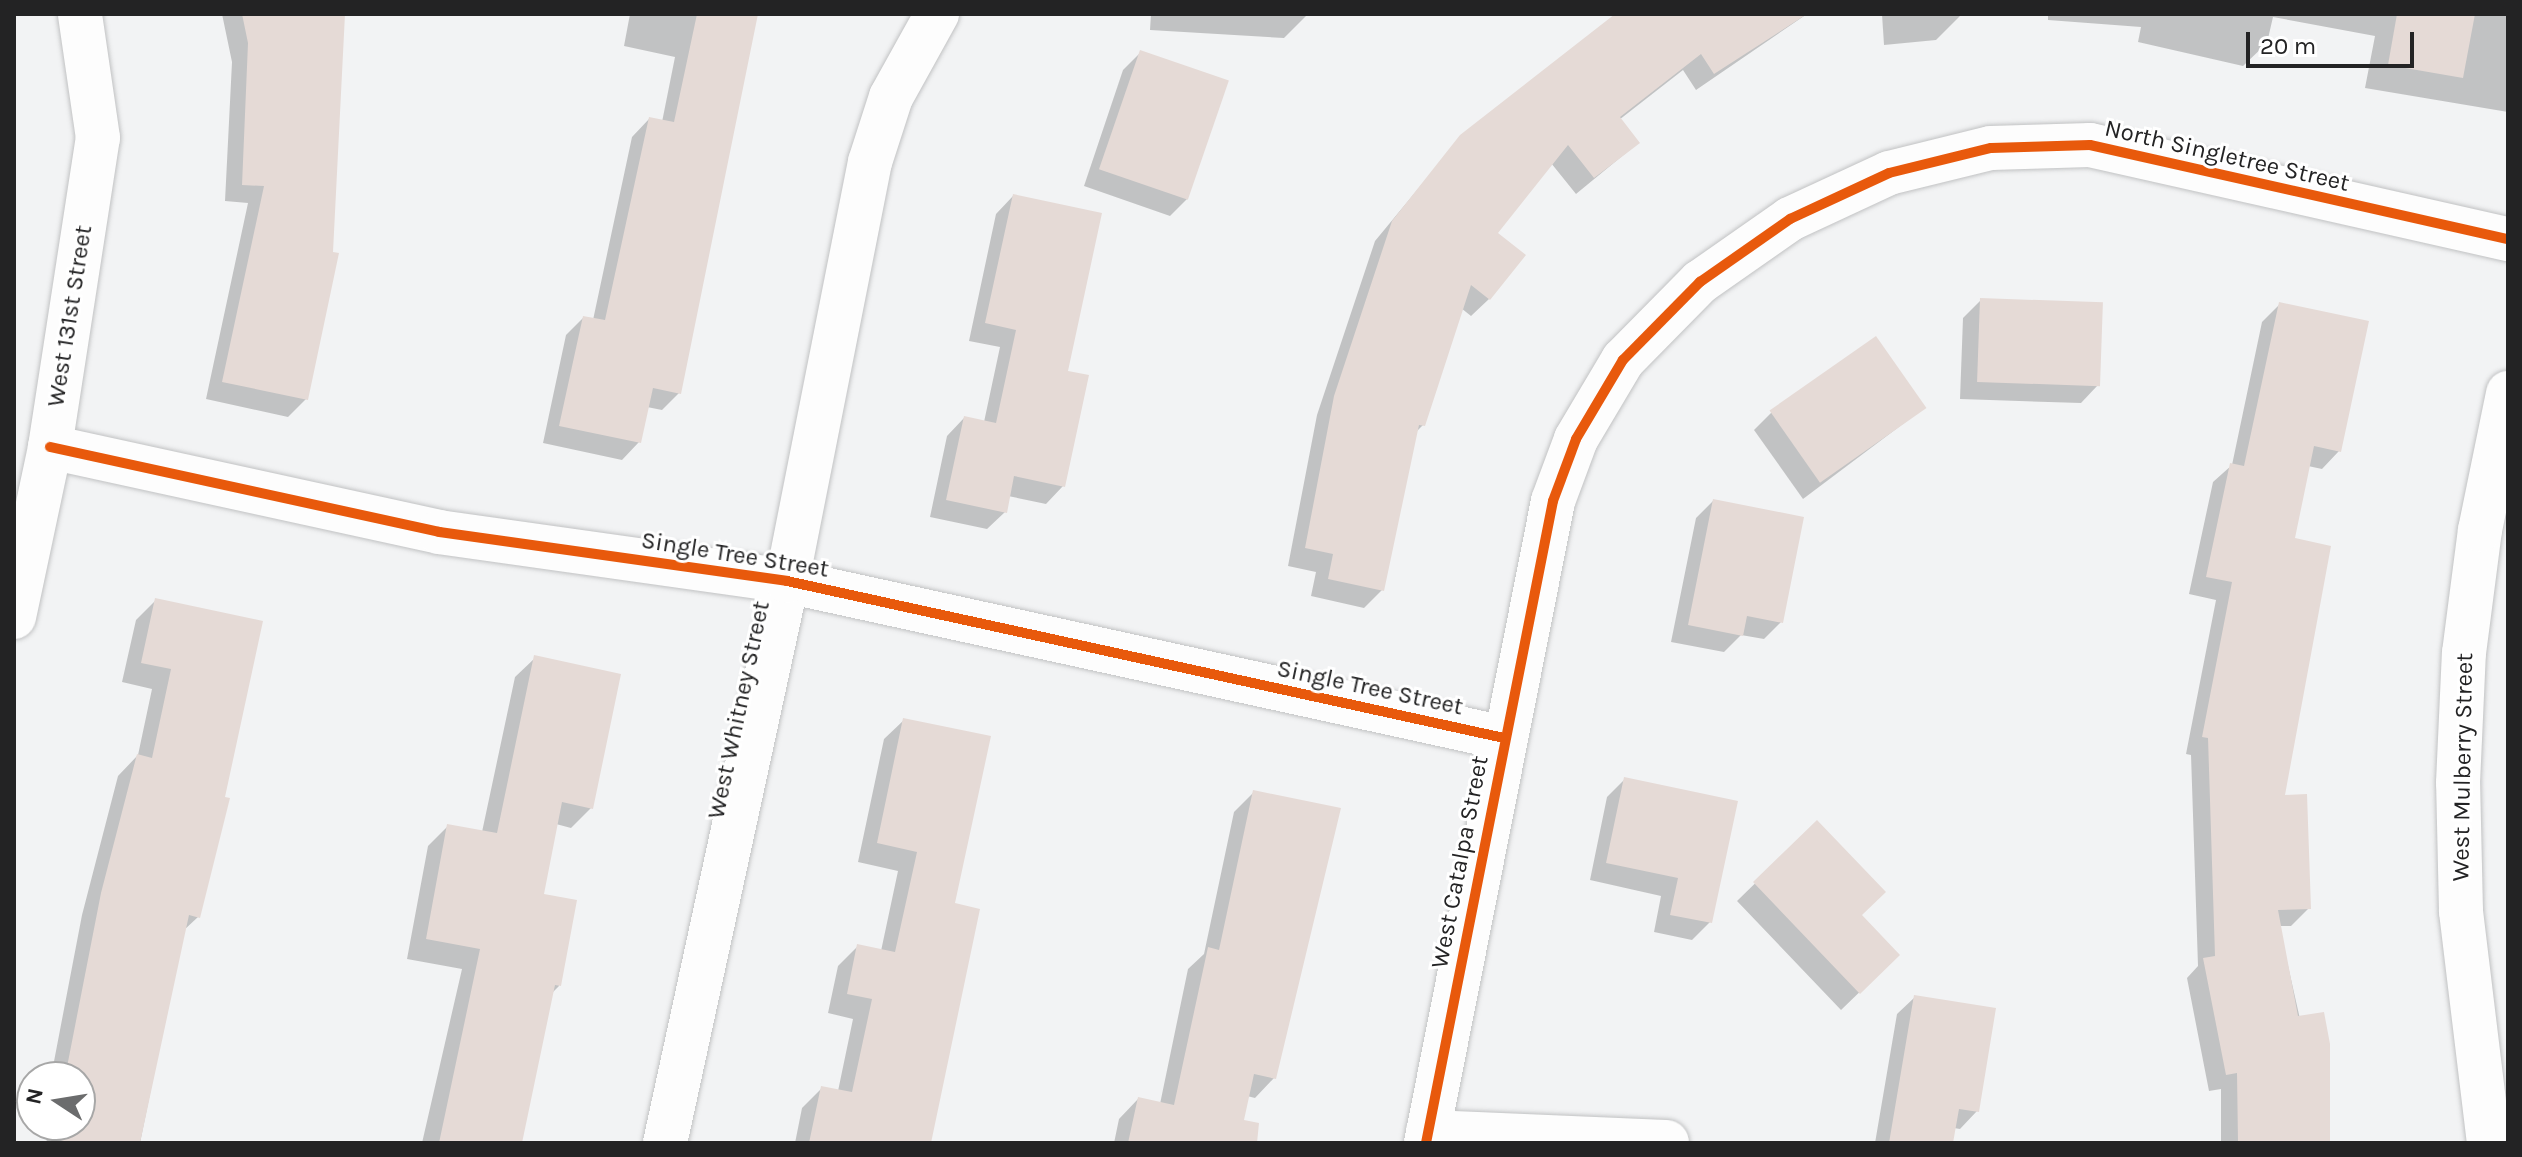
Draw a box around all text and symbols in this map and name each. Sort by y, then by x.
scale bar [2250,16,2418,66]
text: 20 m [2260,32,2316,60]
street label: North Singletree Street [2102,114,2352,198]
street label: West 131st Street [41,223,99,409]
street label: Single Tree Street [639,526,831,584]
street label: West Whitney Street [702,598,776,822]
street label: West Mulberry Street [2447,652,2479,882]
street label: Single Tree Street [1274,654,1466,722]
street label: West Catalpa Street [1425,753,1495,971]
north arrow [16,1061,96,1141]
text: N [20,1086,49,1107]

